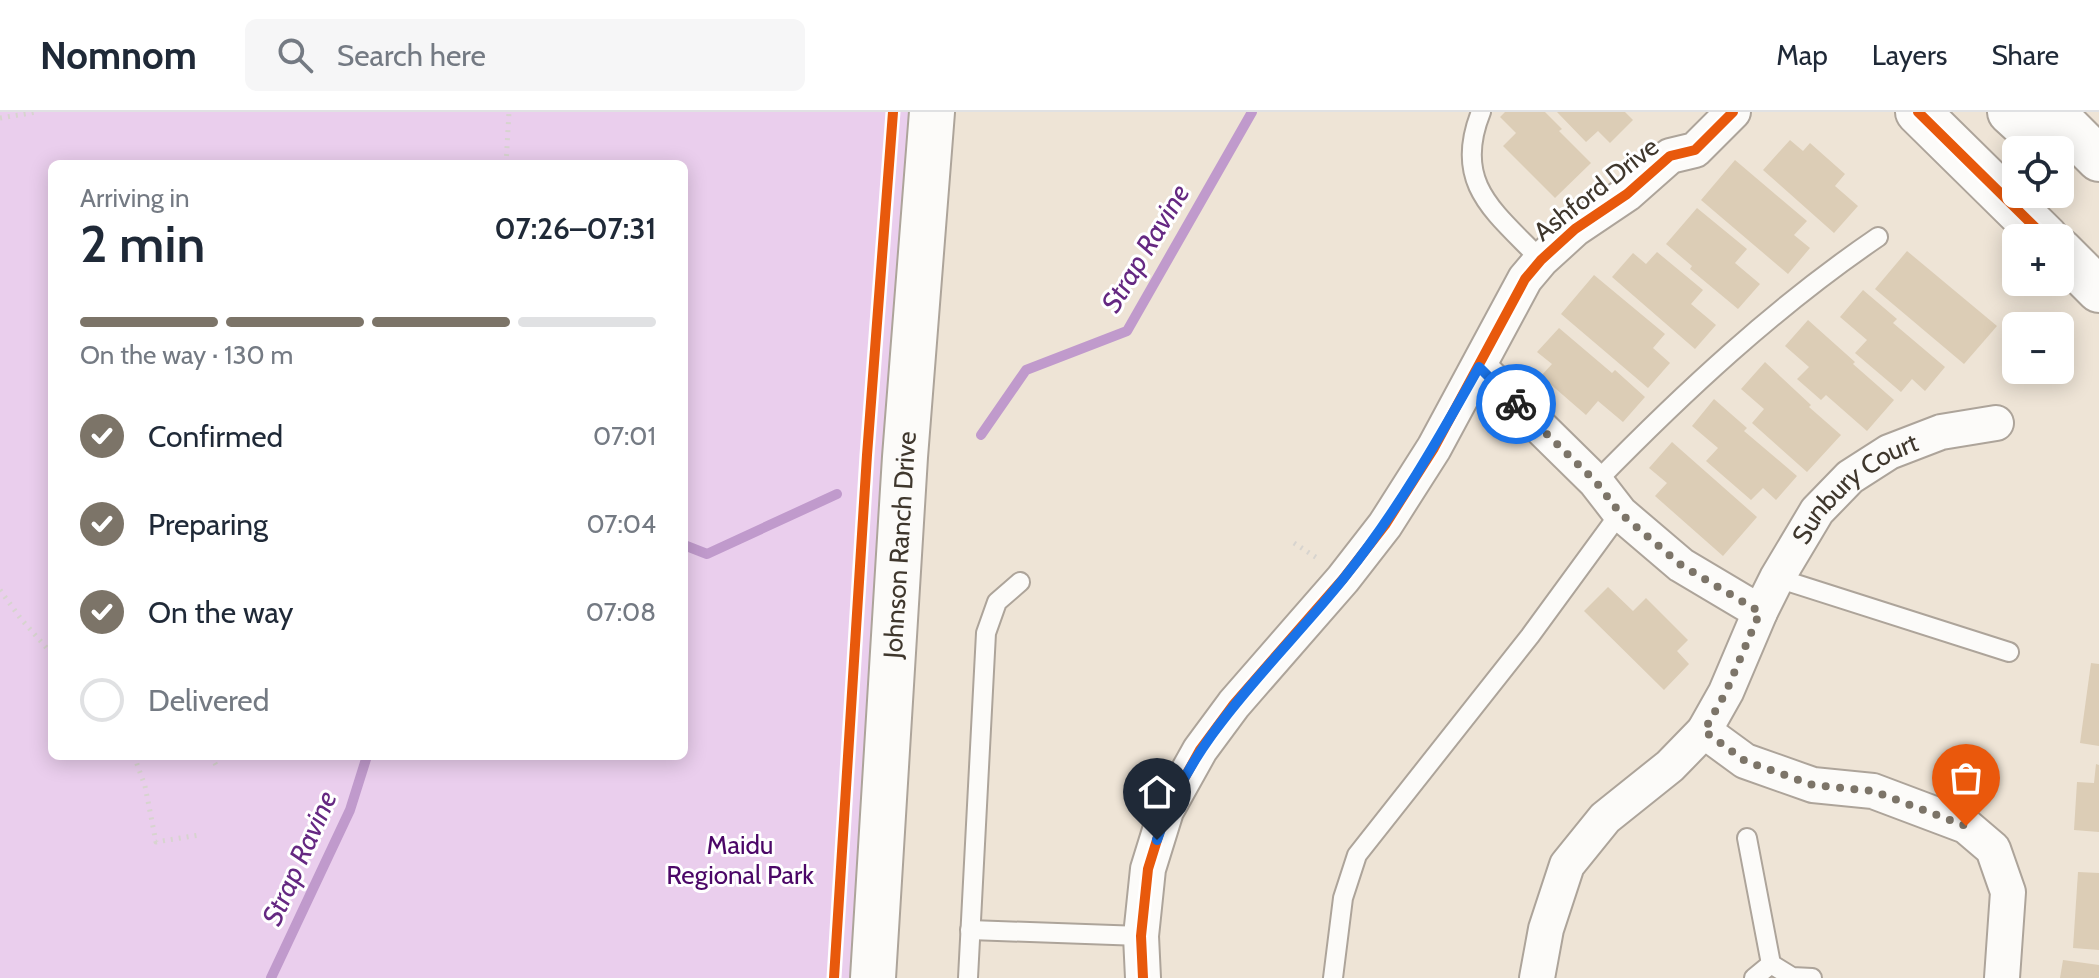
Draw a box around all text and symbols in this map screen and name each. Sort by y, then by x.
search box [245,19,805,91]
text: Nomnom [40,32,197,79]
icon: search [273,33,317,77]
text: Search here [337,37,486,74]
text: Map [1776,38,1828,72]
text: Layers [1872,38,1947,72]
text: Share [1991,38,2059,72]
street label: Ashford Drive [1527,130,1665,248]
map controls [2002,136,2074,384]
button: locate [2002,136,2074,208]
water label: Strap Ravine [1094,178,1197,318]
text: Arriving in [80,182,190,214]
text: 07:26–07:31 [495,210,656,247]
text: 2 min [80,212,205,275]
button: + [2002,224,2074,296]
button: − [2002,312,2074,384]
text: On the way · 130 m [80,339,293,371]
courier [1476,364,1556,444]
icon: bike [1494,382,1538,426]
icon: check [80,414,124,458]
text: Confirmed [148,418,283,455]
text: 07:01 [593,420,656,452]
street label: Sunbury Court [1785,426,1923,550]
street label: Johnson Ranch Drive [877,430,923,660]
icon: check [80,502,124,546]
text: Preparing [148,506,268,543]
text: 07:04 [586,508,656,540]
icon: check [80,590,124,634]
text: On the way [148,594,293,631]
text: 07:08 [586,596,656,628]
text: Delivered [148,682,269,719]
pin [1932,744,2000,826]
icon: bag [1944,756,1988,800]
pin [1123,758,1191,840]
icon: home [1135,770,1179,814]
water label: Strap Ravine [254,786,344,930]
park label: Maidu Regional Park [666,829,814,891]

